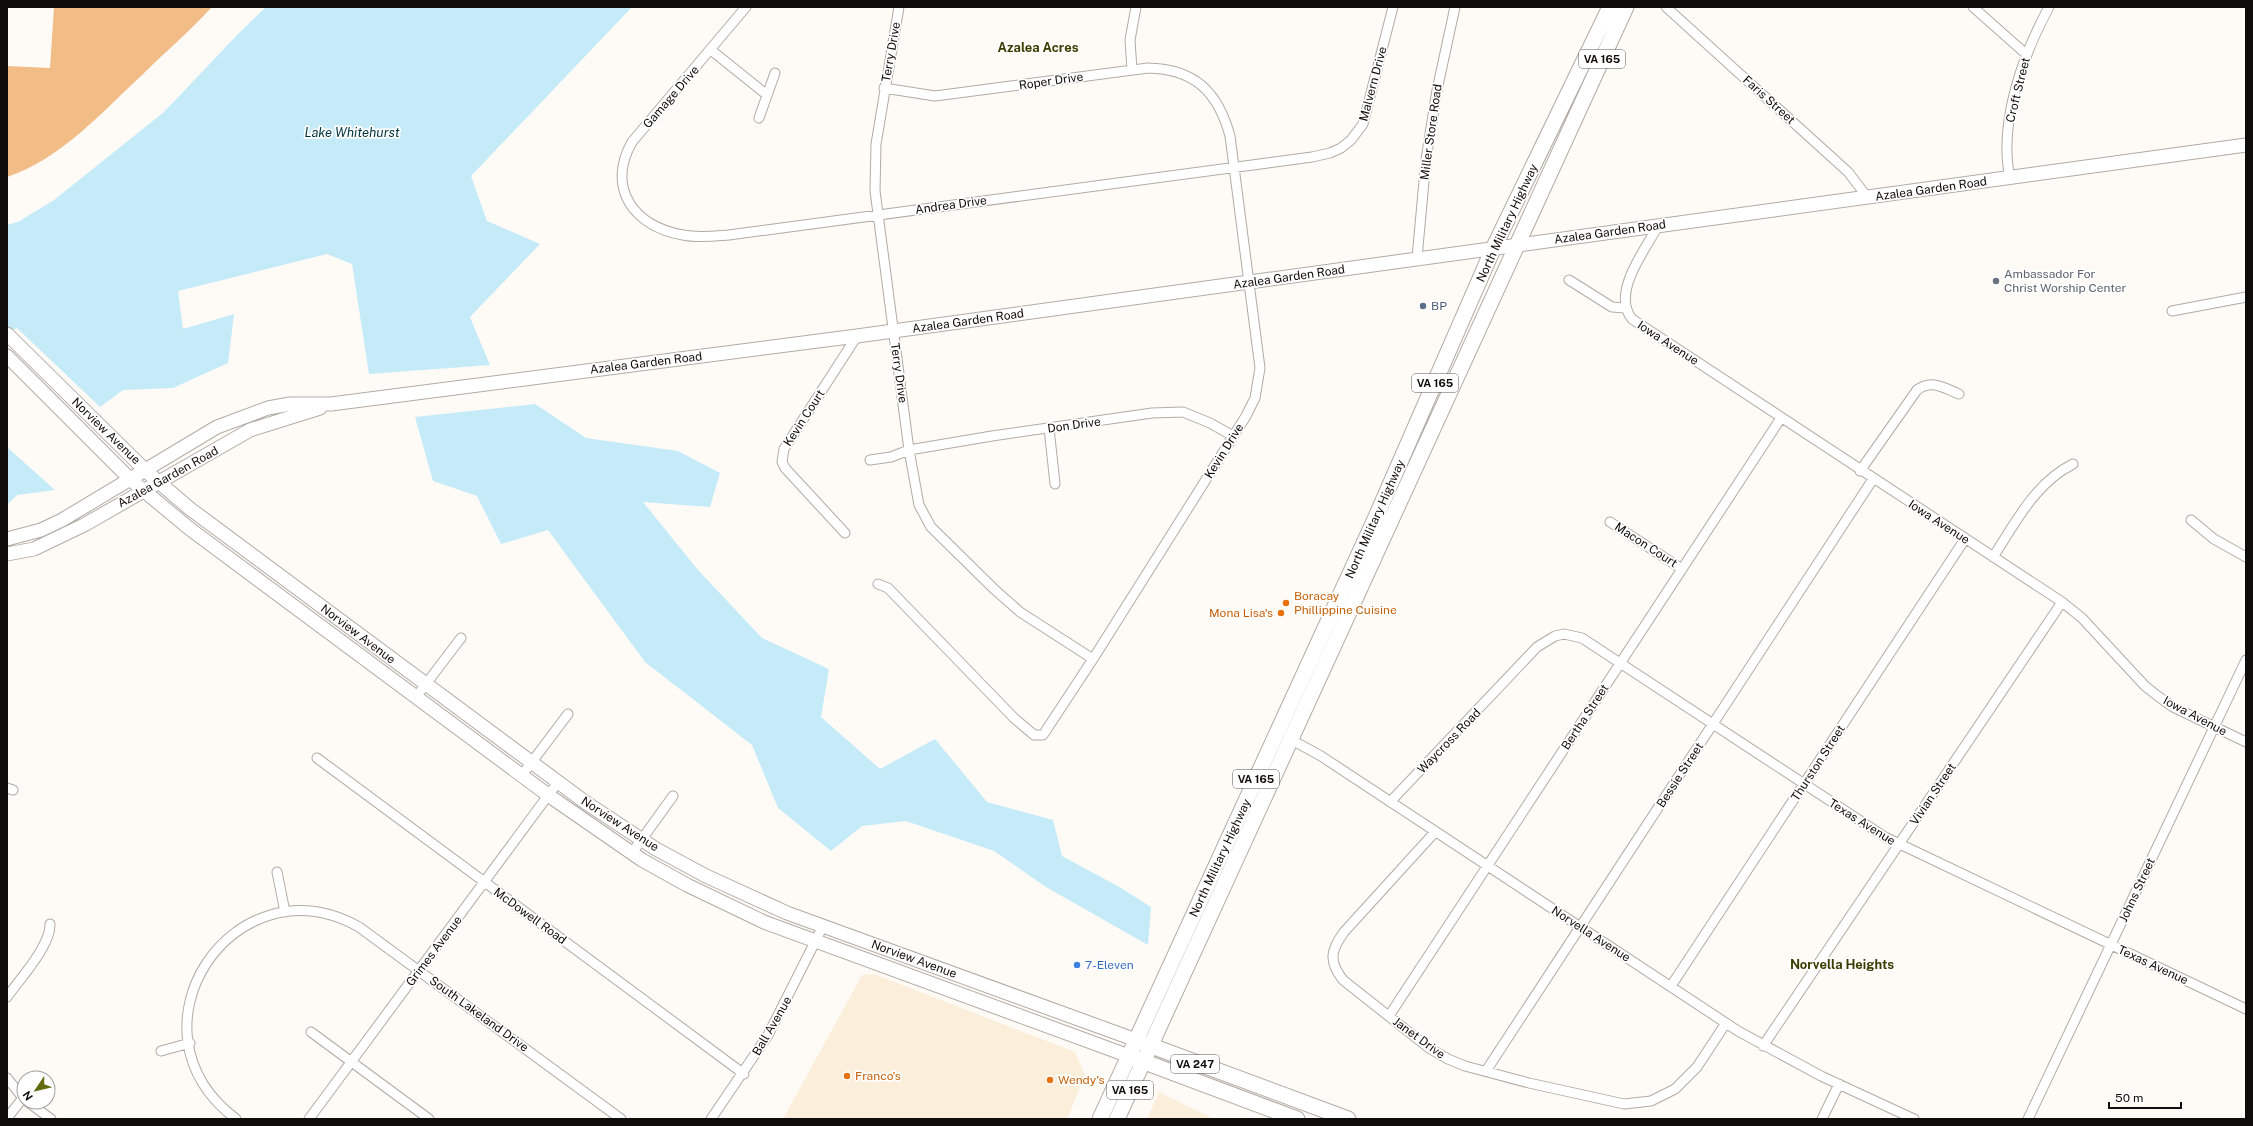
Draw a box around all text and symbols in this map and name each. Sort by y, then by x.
street label: Terry Drive [879,21,903,83]
district label: Azalea Acres [997,40,1079,55]
street label: Malvern Drive [1356,45,1390,123]
road number: VA 165 [1579,50,1625,68]
street label: Croft Street [2003,56,2033,124]
street label: Gamage Drive [640,63,702,131]
street label: Roper Drive [1018,70,1084,92]
street label: Faris Street [1740,73,1798,127]
street label: Miller Store Road [1417,83,1445,181]
water label: Lake Whitehurst [304,125,400,140]
street label: North Military Highway [1473,161,1541,284]
street label: Azalea Garden Road [1874,174,1988,204]
street label: Andrea Drive [914,193,988,217]
street label: Azalea Garden Road [1553,217,1667,247]
street label: Azalea Garden Road [1232,262,1346,292]
place label: Ambassador For Christ Worship Center [2004,267,2126,295]
marker: Ambassador For Christ Worship Center [1991,276,2001,286]
place label: BP [1431,299,1447,313]
marker: BP [1418,301,1428,311]
street label: Azalea Garden Road [911,306,1025,336]
street label: Iowa Avenue [1635,318,1701,368]
street label: Terry Drive [888,342,910,404]
street label: Azalea Garden Road [589,349,703,377]
road number: VA 165 [1412,374,1458,392]
street label: Kevin Court [781,387,828,449]
street label: Norview Avenue [69,395,143,467]
street label: Don Drive [1046,414,1102,436]
street label: Kevin Drive [1202,421,1247,481]
street label: Azalea Garden Road [115,444,221,510]
street label: North Military Highway [1342,457,1408,581]
street label: Iowa Avenue [1906,497,1972,547]
street label: Macon Court [1612,520,1680,571]
place label: Boracay Phillippine Cuisine [1294,589,1397,617]
marker: Boracay Phillippine Cuisine [1281,598,1291,608]
street label: Norview Avenue [318,601,398,667]
place label: Mona Lisa's [1209,606,1273,620]
marker: Mona Lisa's [1276,608,1286,618]
street label: Bertha Street [1559,681,1612,753]
street label: Iowa Avenue [2161,693,2229,739]
street label: Waycross Road [1414,706,1484,776]
street label: Thurston Street [1788,722,1848,804]
street label: Bessie Street [1654,740,1706,810]
street label: Vivian Street [1907,760,1959,828]
road number: VA 165 [1233,770,1279,788]
street label: Norview Avenue [579,794,662,854]
street label: North Military Highway [1186,796,1254,919]
street label: Texas Avenue [1826,796,1898,848]
street label: Johns Street [2116,855,2158,924]
street label: McDowell Road [491,885,569,947]
street label: Norvella Avenue [1549,903,1633,965]
street label: Grimes Avenue [403,913,465,989]
street label: Norview Avenue [869,937,959,981]
street label: Texas Avenue [2116,943,2191,987]
district label: Norvella Heights [1790,957,1894,972]
place label: 7-Eleven [1085,958,1134,972]
marker: 7-Eleven [1072,960,1082,970]
street label: South Lakeland Drive [427,973,531,1055]
street label: Ball Avenue [749,994,795,1058]
street label: Janet Drive [1390,1014,1448,1062]
road number: VA 247 [1171,1055,1219,1073]
place label: Franco's [855,1069,901,1083]
north arrow [16,1070,56,1110]
marker: Franco's [842,1071,852,1081]
place label: Wendy's [1058,1073,1104,1087]
marker: Wendy's [1045,1075,1055,1085]
road number: VA 165 [1107,1081,1153,1099]
scale bar [2109,1084,2181,1110]
text: N [20,1089,35,1103]
text: 50 m [2115,1091,2143,1105]

